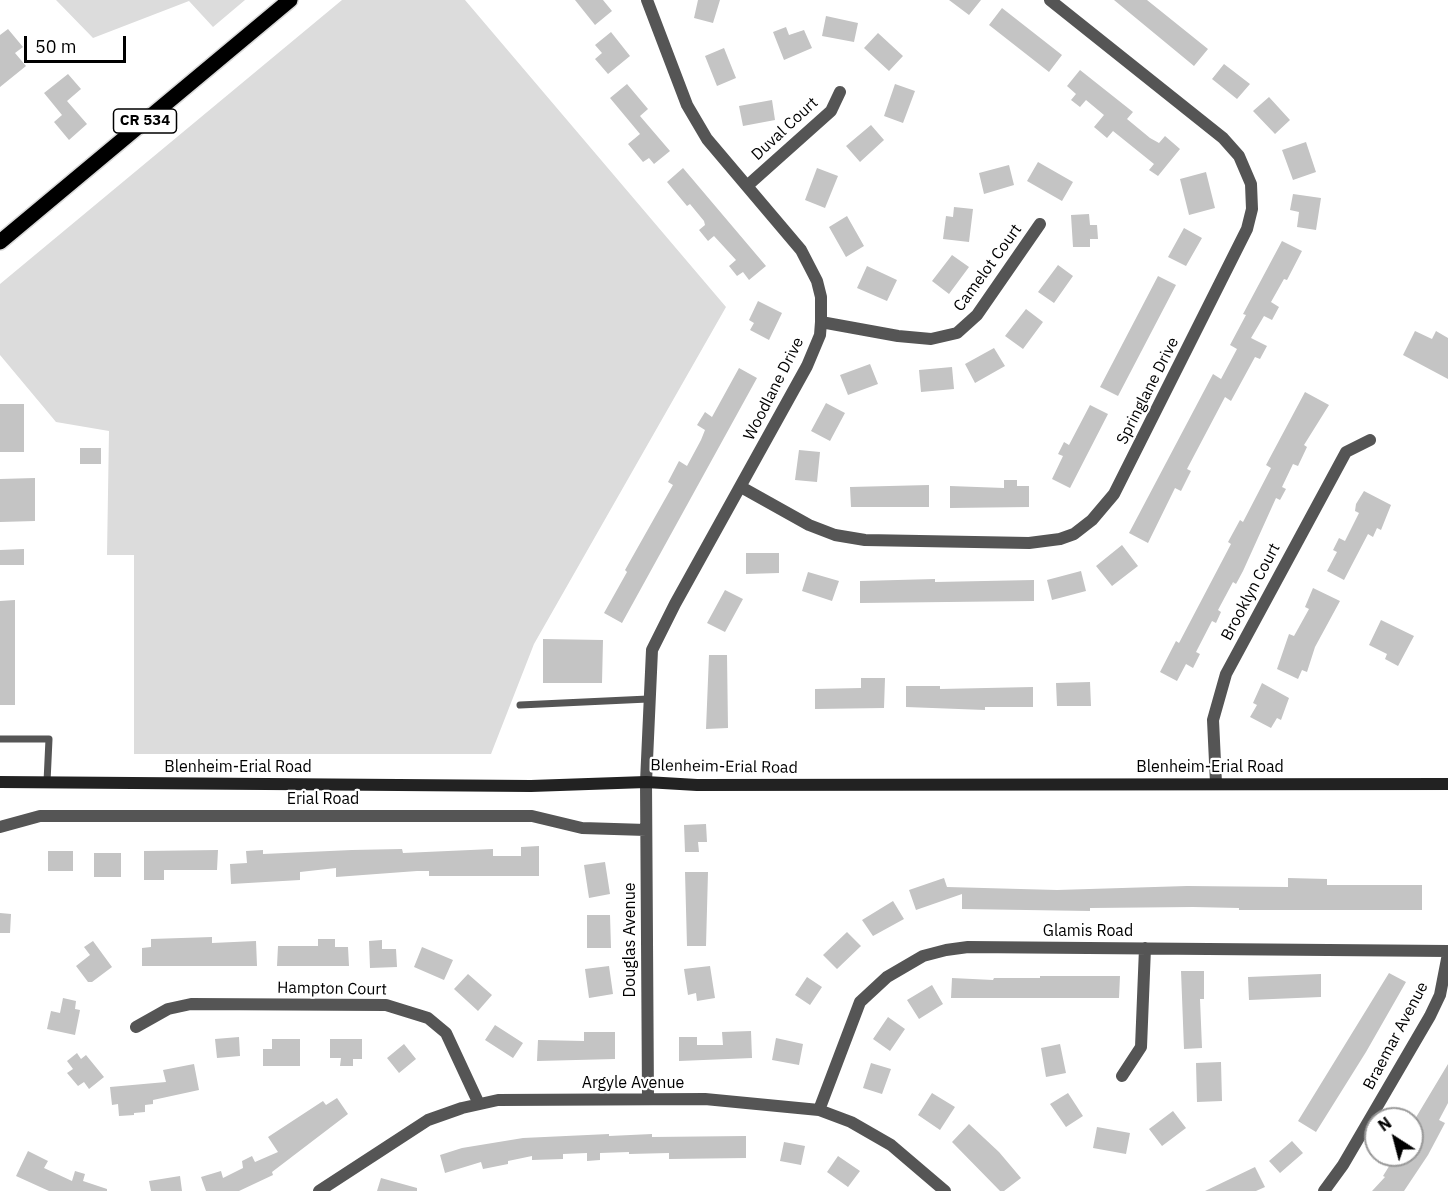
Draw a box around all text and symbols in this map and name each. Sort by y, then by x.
scale bar [27,24,129,62]
text: 50 m [35,35,77,58]
street label: Duval Court [748,93,822,165]
road number: CR 534 [114,109,176,133]
street label: Camelot Court [950,221,1026,315]
street label: Woodlane Drive [740,334,808,444]
street label: Springlane Drive [1113,334,1183,448]
street label: Brooklyn Court [1217,540,1285,644]
street label: Blenheim-Erial Road [650,756,798,778]
street label: Blenheim-Erial Road [164,757,312,777]
street label: Blenheim-Erial Road [1136,757,1284,777]
street label: Erial Road [287,789,359,809]
street label: Douglas Avenue [620,882,640,998]
street label: Glamis Road [1043,921,1133,941]
street label: Hampton Court [277,978,387,1000]
street label: Braemar Avenue [1360,979,1432,1093]
street label: Argyle Avenue [582,1073,684,1093]
north arrow [1364,1107,1424,1167]
text: N [1374,1113,1395,1136]

